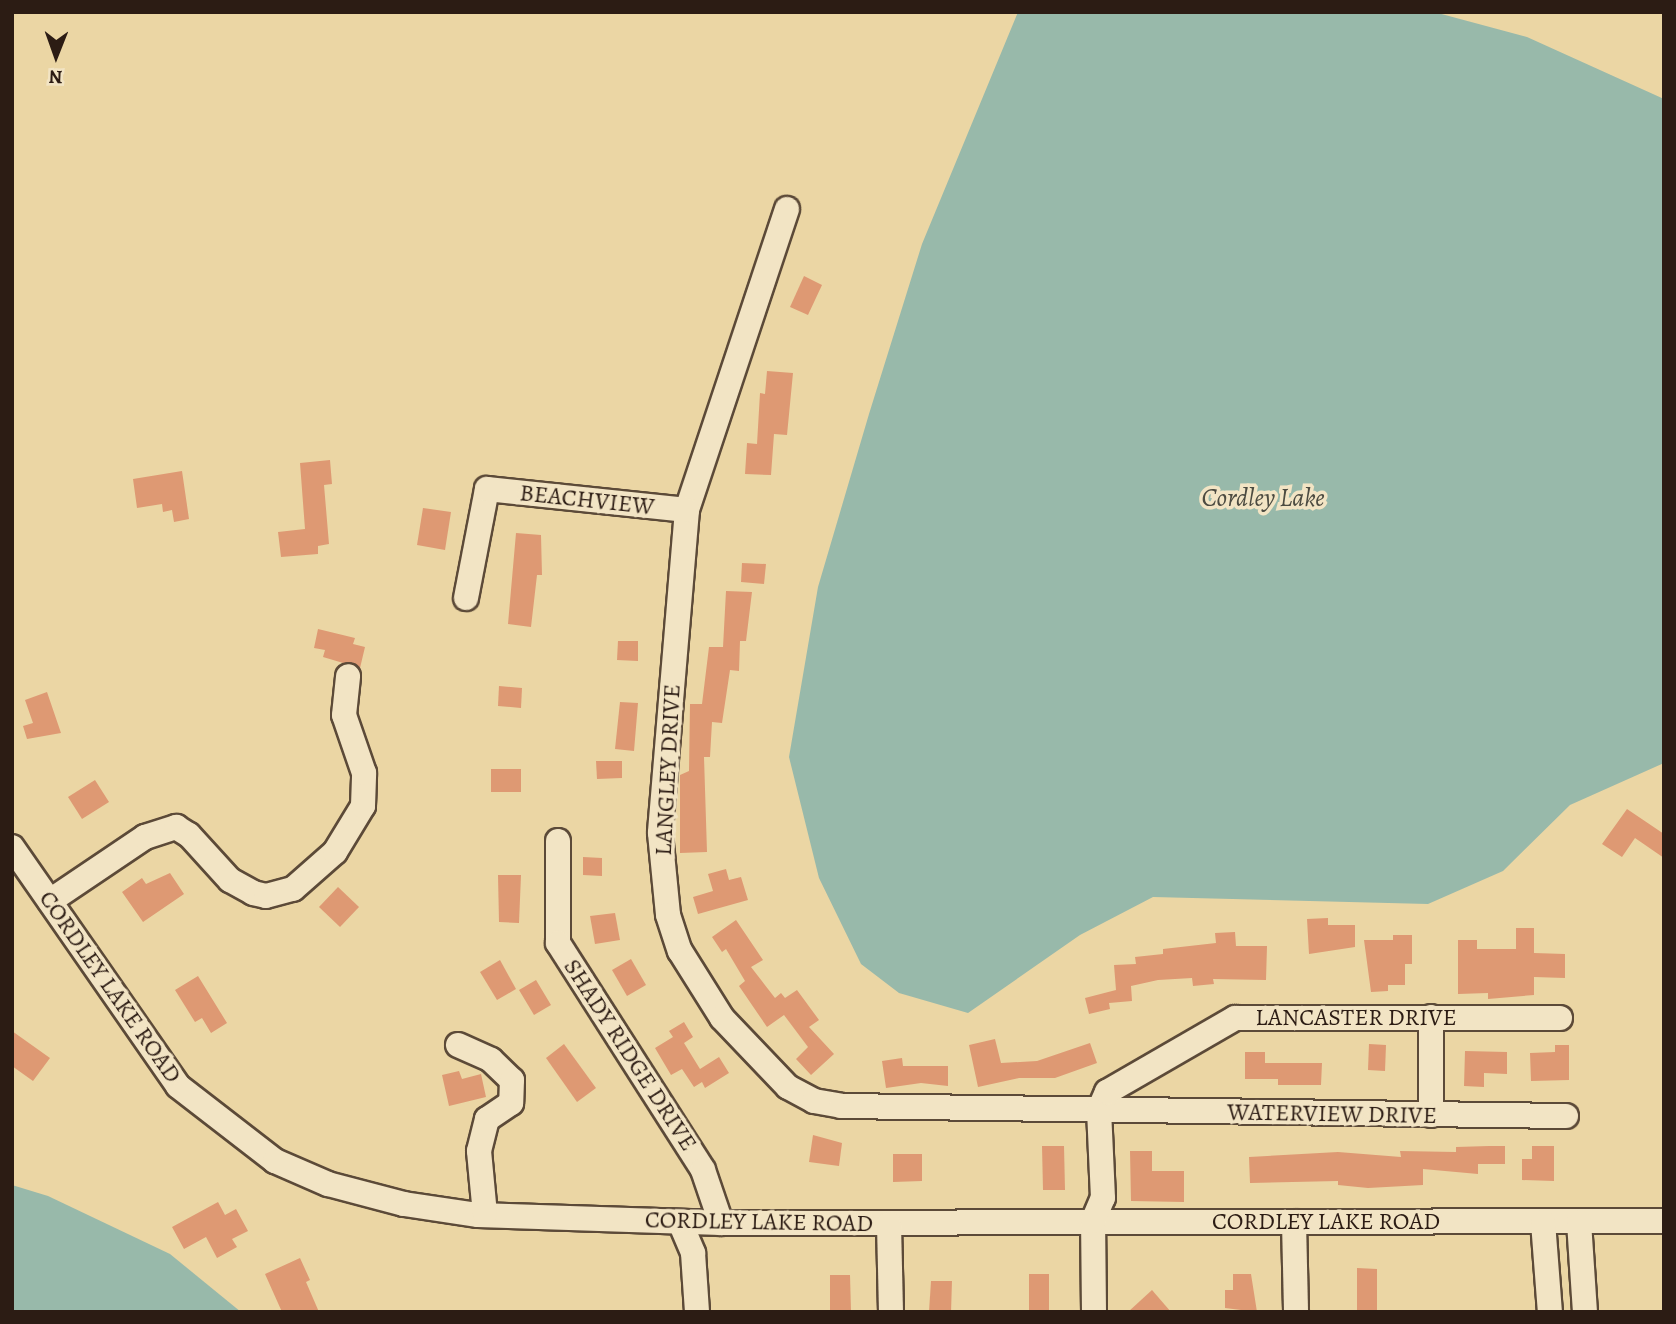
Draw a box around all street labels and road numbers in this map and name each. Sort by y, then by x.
street label: BEACHVIEW [518,479,656,521]
street label: LANGLEY DRIVE [649,683,687,857]
street label: CORDLEY LAKE ROAD [33,885,187,1089]
street label: SHADY RIDGE DRIVE [557,954,703,1156]
street label: LANCASTER DRIVE [1255,1004,1457,1032]
street label: WATERVIEW DRIVE [1227,1098,1437,1130]
street label: CORDLEY LAKE ROAD [645,1206,873,1238]
street label: CORDLEY LAKE ROAD [1212,1208,1440,1236]

